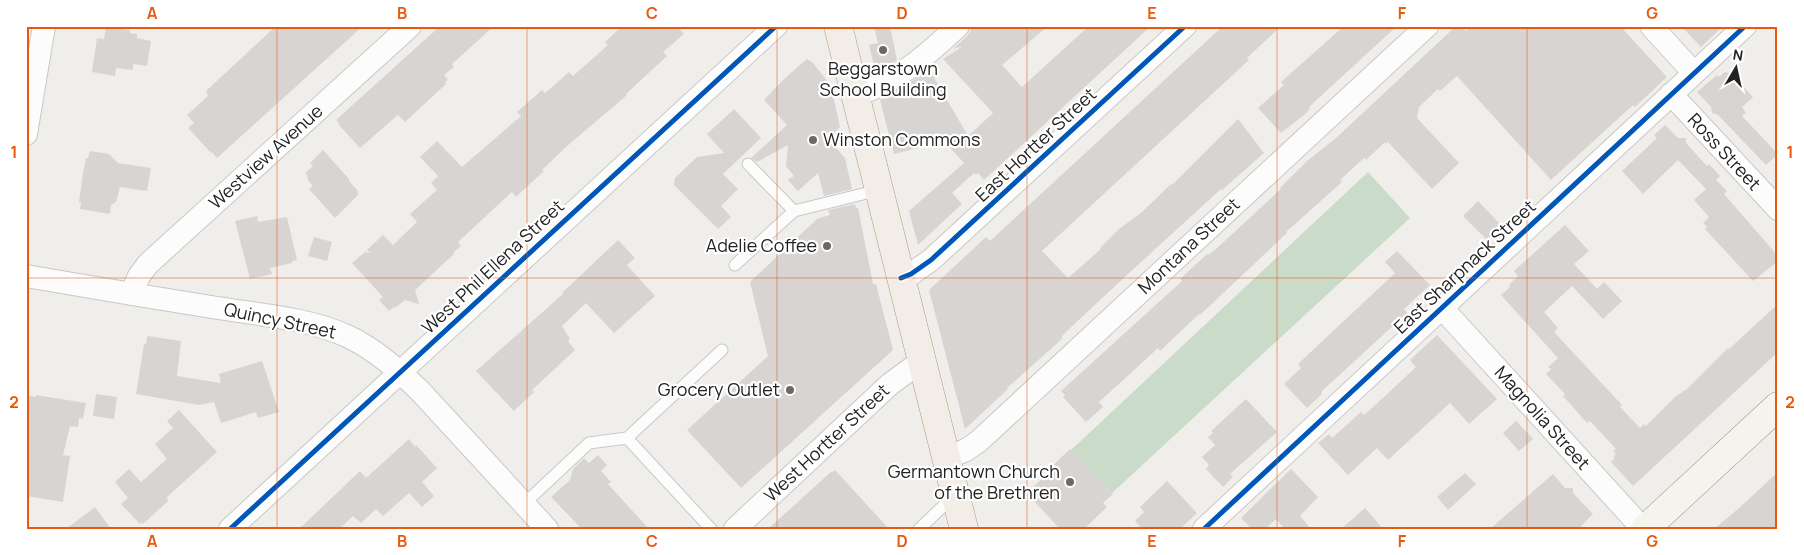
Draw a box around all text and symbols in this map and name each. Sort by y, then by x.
text: A [147,2,158,24]
text: B [397,2,407,24]
text: C [646,2,658,24]
text: D [896,2,908,24]
text: E [1147,2,1157,24]
text: F [1398,2,1407,24]
text: G [1646,2,1658,24]
north arrow [1712,42,1762,92]
marker: Beggarstown School Building [877,44,889,56]
text: N [1732,44,1745,65]
place label: Beggarstown School Building [819,56,947,101]
street label: East Hortter Street [970,82,1101,207]
street label: Westview Avenue [203,99,327,214]
street label: Ross Street [1683,108,1767,195]
place label: Winston Commons [823,127,980,151]
marker: Winston Commons [807,134,819,146]
text: 1 [10,141,18,163]
text: 1 [1786,141,1794,163]
street label: Montana Street [1132,192,1244,299]
street label: West Phil Ellena Street [416,194,569,339]
street label: East Sharpnack Street [1388,194,1540,338]
place label: Adelie Coffee [706,233,817,257]
marker: Adelie Coffee [821,240,833,252]
street label: Quincy Street [222,296,339,344]
street label: Magnolia Street [1490,360,1596,474]
place label: Grocery Outlet [658,377,780,401]
street label: West Hortter Street [759,378,894,507]
marker: Grocery Outlet [784,384,796,396]
text: 2 [9,391,19,413]
text: 2 [1785,391,1795,413]
place label: Germantown Church of the Brethren [888,459,1060,504]
marker: Germantown Church of the Brethren [1064,476,1076,488]
text: A [147,530,158,552]
text: B [397,530,407,552]
text: C [646,530,658,552]
text: D [896,530,908,552]
text: E [1147,530,1157,552]
text: F [1398,530,1407,552]
text: G [1646,530,1658,552]

